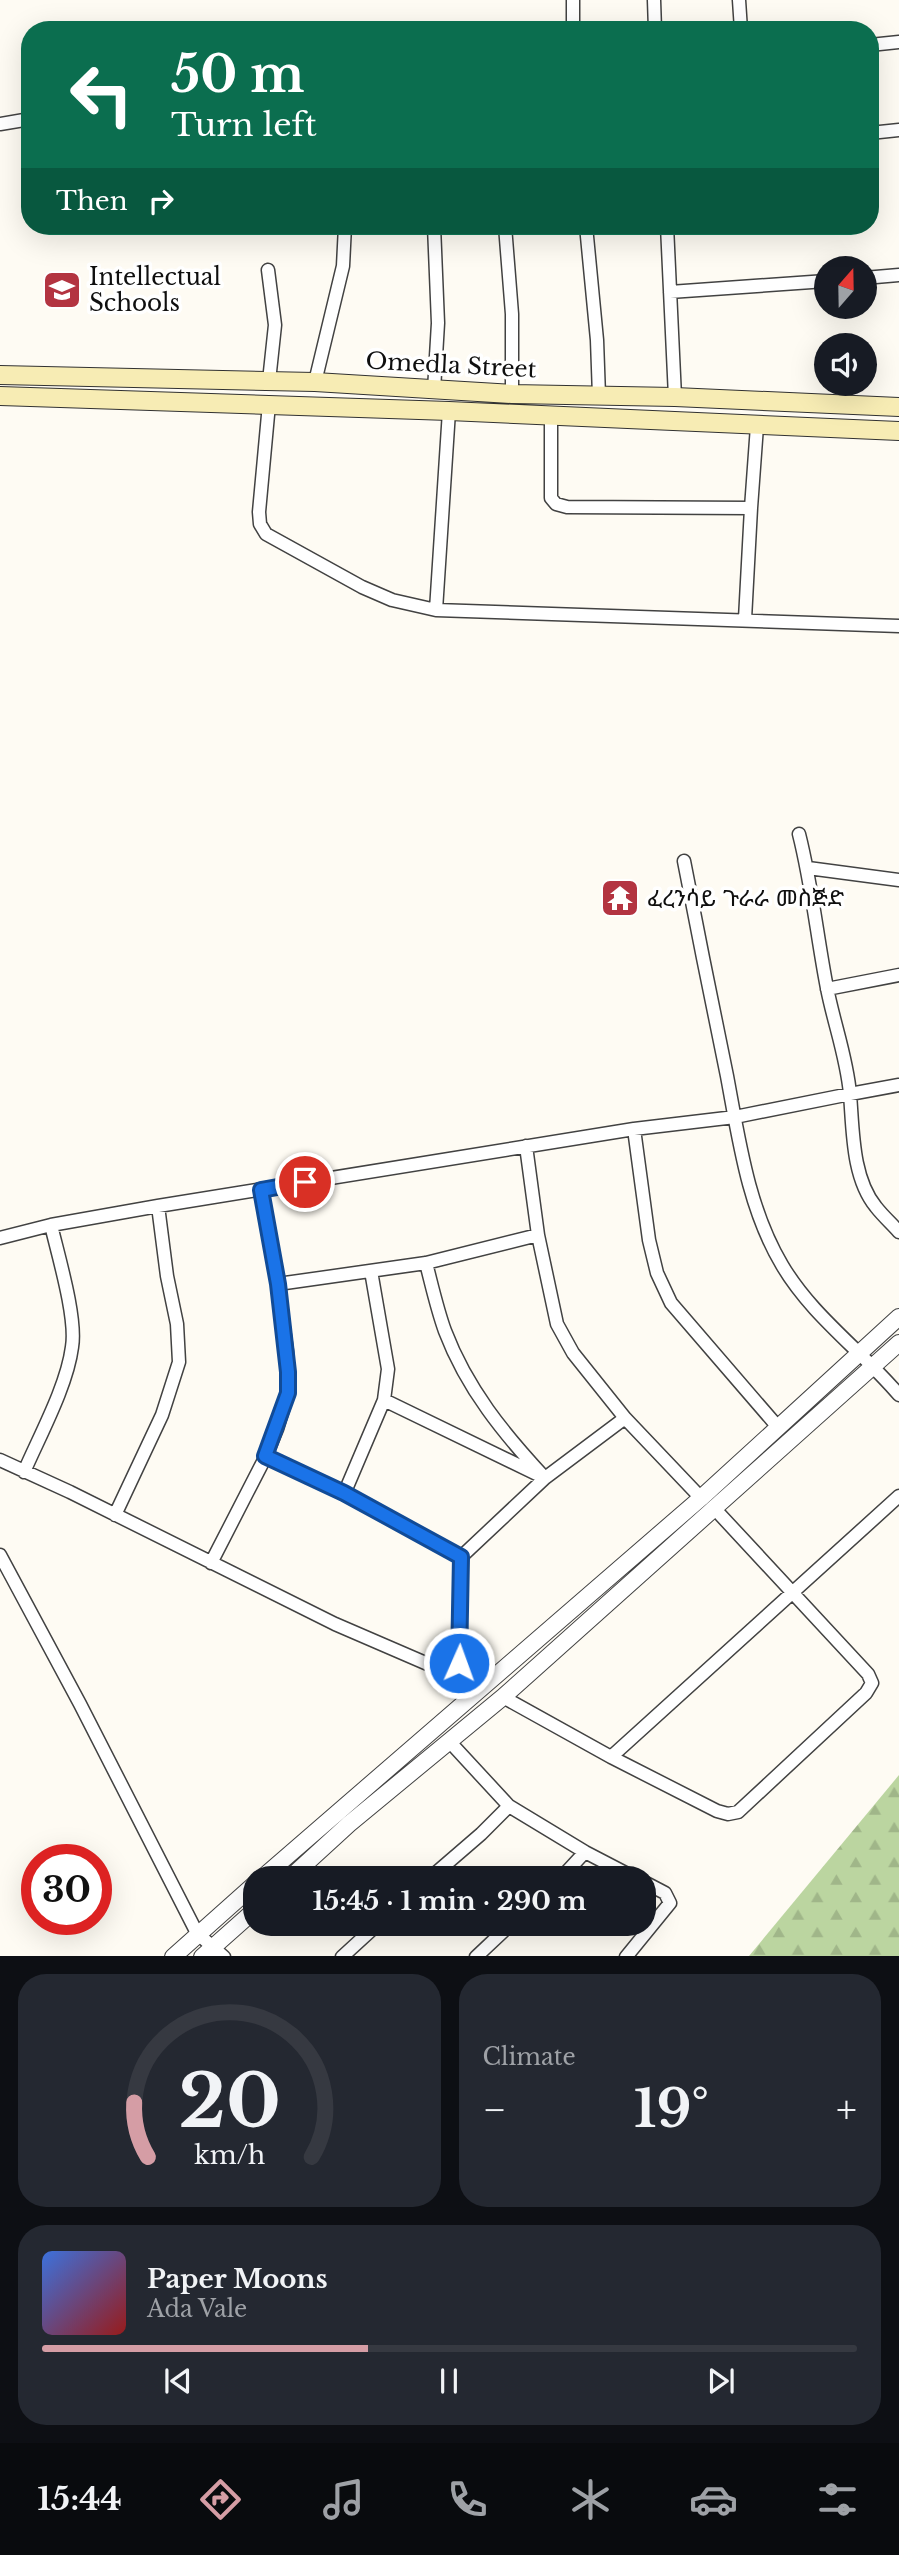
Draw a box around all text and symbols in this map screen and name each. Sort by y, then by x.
text: 50 m [171,44,304,105]
icon: left [56,49,147,140]
text: Turn left [171,105,317,145]
icon: right [142,182,180,220]
text: Then [56,185,128,217]
north arrow [814,256,877,318]
map controls [814,256,877,396]
place label: Intellectual Schools [89,263,221,317]
school or university icon: Intellectual Schools [41,269,83,311]
button: sound [814,333,877,396]
street label: Omedla Street [365,347,537,383]
temple icon: ፈረንሳይ ጉራራ መስጅድ [599,877,641,919]
place label: ፈረንሳይ ጉራራ መስጅድ [647,884,845,912]
pin [275,1152,335,1212]
icon: arrive [286,1163,324,1201]
position arrow [422,1626,496,1700]
speed limit sign: 30 [21,1844,112,1935]
text: 15:45 · 1 min · 290 m [312,1885,587,1917]
text: Climate [483,2043,576,2071]
text: 20 [178,2056,280,2147]
text: 19° [634,2077,709,2141]
text: − [483,2086,507,2133]
text: + [836,2086,857,2133]
text: km/h [194,2139,265,2170]
text: Paper Moons [147,2263,328,2295]
text: Ada Vale [147,2295,247,2323]
icon: previous [159,2362,197,2400]
icon: pause [430,2362,468,2400]
icon: next [702,2362,740,2400]
icon: directions [196,2475,245,2524]
icon: music [319,2475,368,2524]
icon: phone [443,2475,492,2524]
icon: climate [566,2475,615,2524]
icon: car [689,2475,738,2524]
icon: filters [813,2475,862,2524]
text: 15:44 [37,2479,122,2519]

